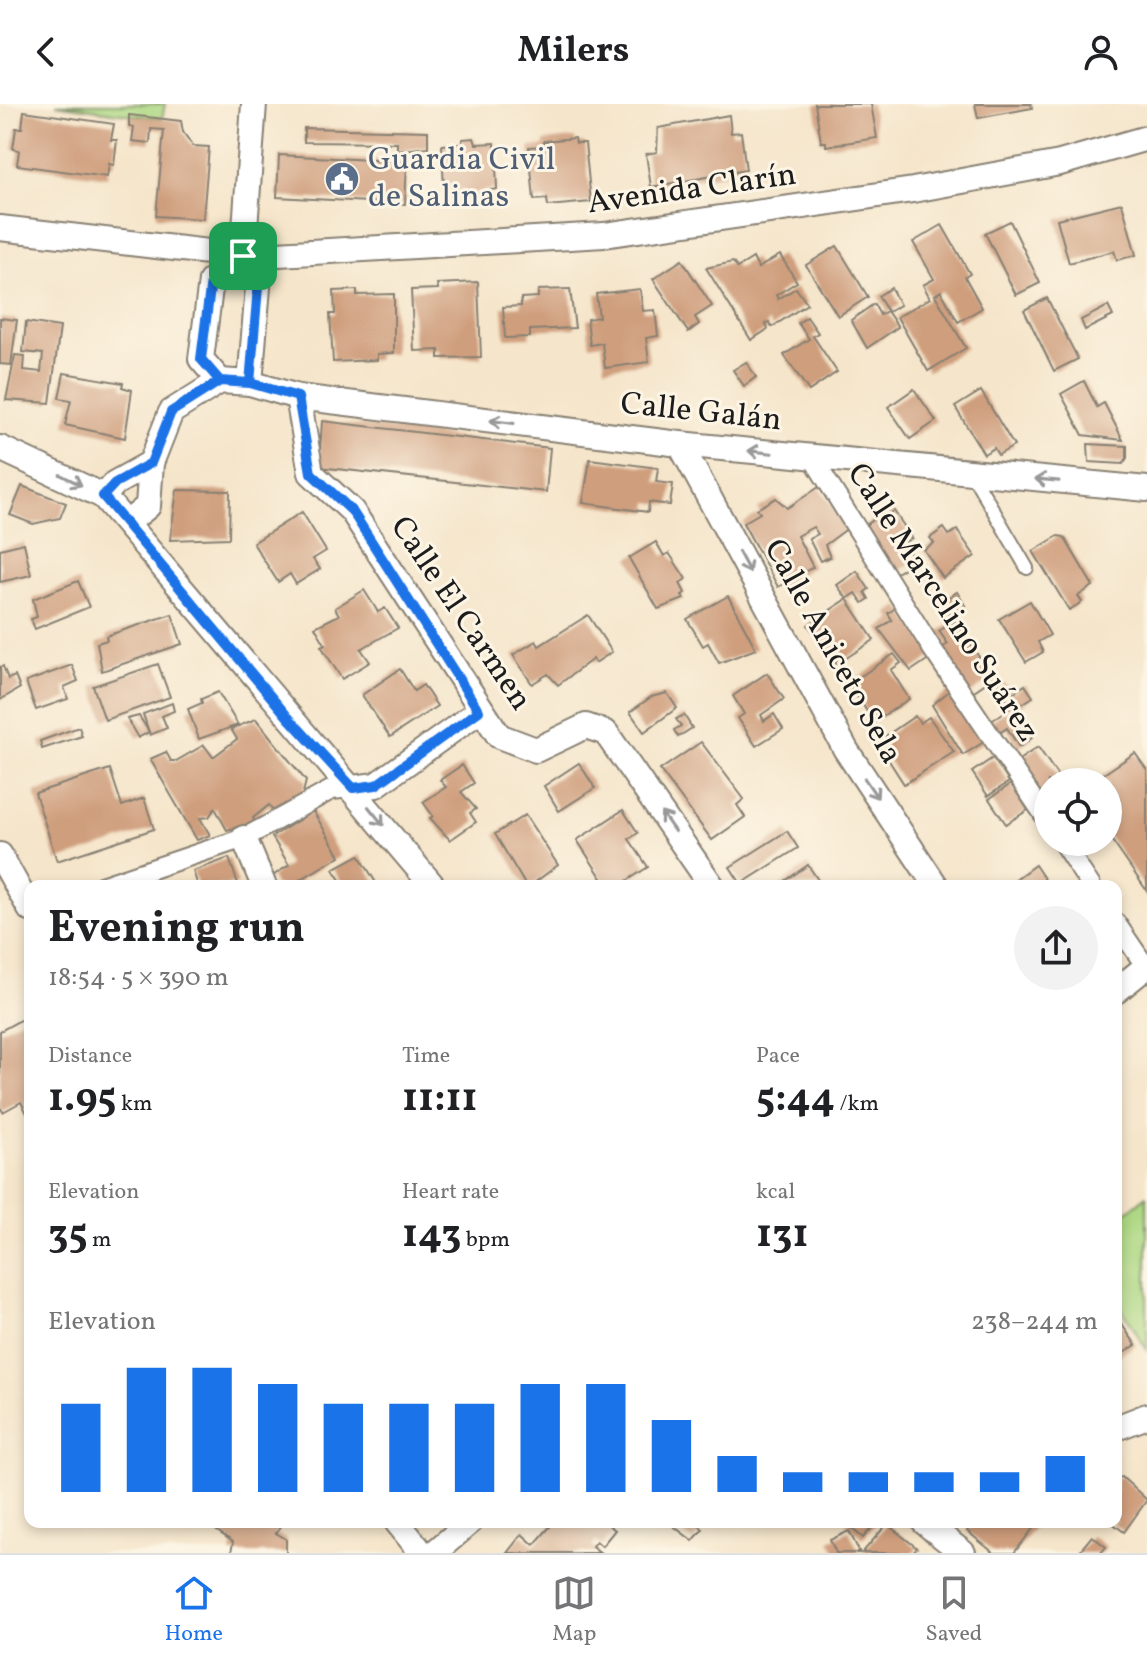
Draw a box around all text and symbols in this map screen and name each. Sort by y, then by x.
text: Milers [518,27,629,77]
icon: back [24,30,68,74]
icon: person [1079,30,1123,74]
place label: Guardia Civil de Salinas [368,139,555,220]
street label: Avenida Clarín [585,154,799,226]
public building icon: Guardia Civil de Salinas [323,160,361,198]
pin [209,222,277,290]
icon: arrive [221,234,265,278]
street label: Calle Galán [618,383,784,443]
one-way arrow [489,414,516,429]
one-way arrow [747,444,774,459]
street label: Calle Marcelino Suárez [835,455,1049,751]
one-way arrow [59,472,83,488]
one-way arrow [1034,472,1061,487]
street label: Calle El Carmen [379,508,541,720]
street label: Calle Aniceto Sela [752,532,912,772]
one-way arrow [737,549,752,573]
map controls [1034,768,1122,856]
button: locate [1034,768,1122,856]
one-way arrow [863,777,879,799]
one-way arrow [367,805,385,826]
one-way arrow [660,811,676,833]
text: Evening run [48,899,305,960]
button: share [1014,906,1098,990]
text: 18:54 · 5 × 390 m [48,960,229,996]
text: Distance [48,1041,132,1072]
text: Time [402,1041,450,1072]
text: Pace [756,1041,800,1072]
text: 1.95 [48,1072,117,1128]
text: 11:11 [402,1072,478,1128]
text: 5:44 [756,1072,835,1128]
text: km [117,1089,152,1120]
text: /km [835,1089,879,1120]
text: Elevation [48,1177,139,1208]
text: Heart rate [402,1177,499,1208]
text: kcal [756,1177,795,1208]
text: 35 [48,1208,88,1264]
text: 143 [402,1208,461,1264]
text: 131 [756,1208,809,1264]
text: m [88,1225,112,1256]
text: bpm [461,1225,510,1256]
text: Elevation [48,1304,156,1340]
text: 238–244 m [971,1304,1098,1340]
tab: Home [165,1571,223,1650]
tab: Map [552,1571,596,1650]
tab: Saved [926,1571,982,1650]

